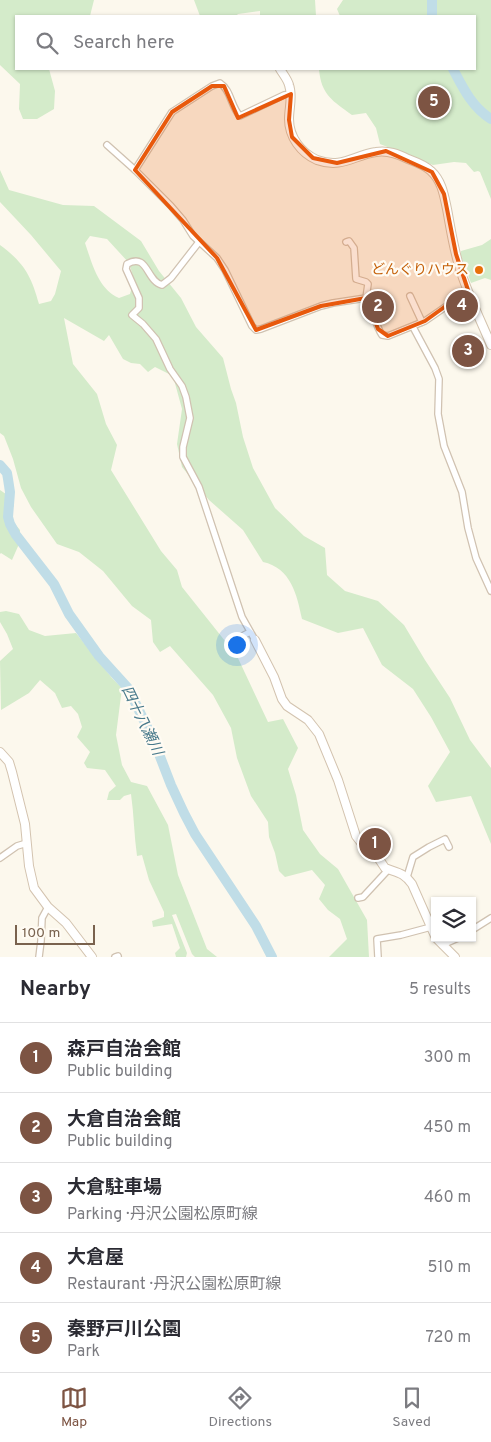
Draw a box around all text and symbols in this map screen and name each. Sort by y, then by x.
search box [15,15,476,70]
icon: search [33,29,61,57]
text: Search here [73,31,175,55]
pin: 5 [418,83,450,121]
place label: どんぐりハウス [371,262,469,279]
marker: どんぐりハウス [473,264,485,276]
pin: 4 [446,287,478,325]
pin: 2 [362,288,394,326]
pin: 3 [452,332,484,370]
your location [224,632,250,658]
water label: 四十八瀬川 [116,683,167,761]
pin: 1 [359,825,391,863]
map controls [431,897,476,942]
button: layers [431,897,476,942]
scale bar [15,922,95,945]
text: 100 m [22,925,60,942]
text: Nearby [20,976,91,1003]
text: 5 results [409,980,471,1000]
text: 森戸自治会館 [67,1038,181,1062]
text: 1 [33,1048,39,1068]
text: 300 m [424,1048,471,1068]
text: Public building [67,1062,172,1082]
text: 大倉自治会館 [67,1108,181,1132]
text: 2 [31,1118,41,1138]
text: 450 m [424,1118,471,1138]
text: Public building [67,1132,172,1152]
text: 大倉駐車場 [67,1176,162,1200]
text: 3 [31,1188,41,1208]
text: 460 m [424,1188,471,1208]
text: Parking · 丹沢公園松原町線 [67,1205,258,1225]
text: 大倉屋 [67,1246,124,1270]
text: 4 [31,1258,41,1278]
text: 510 m [428,1258,471,1278]
text: Restaurant · 丹沢公園松原町線 [67,1275,281,1295]
text: 秦野戸川公園 [67,1318,181,1342]
text: 5 [31,1328,41,1348]
text: 720 m [426,1328,471,1348]
text: Park [67,1342,100,1362]
tab: Map [60,1384,88,1431]
tab: Directions [208,1384,272,1431]
tab: Saved [392,1384,431,1431]

